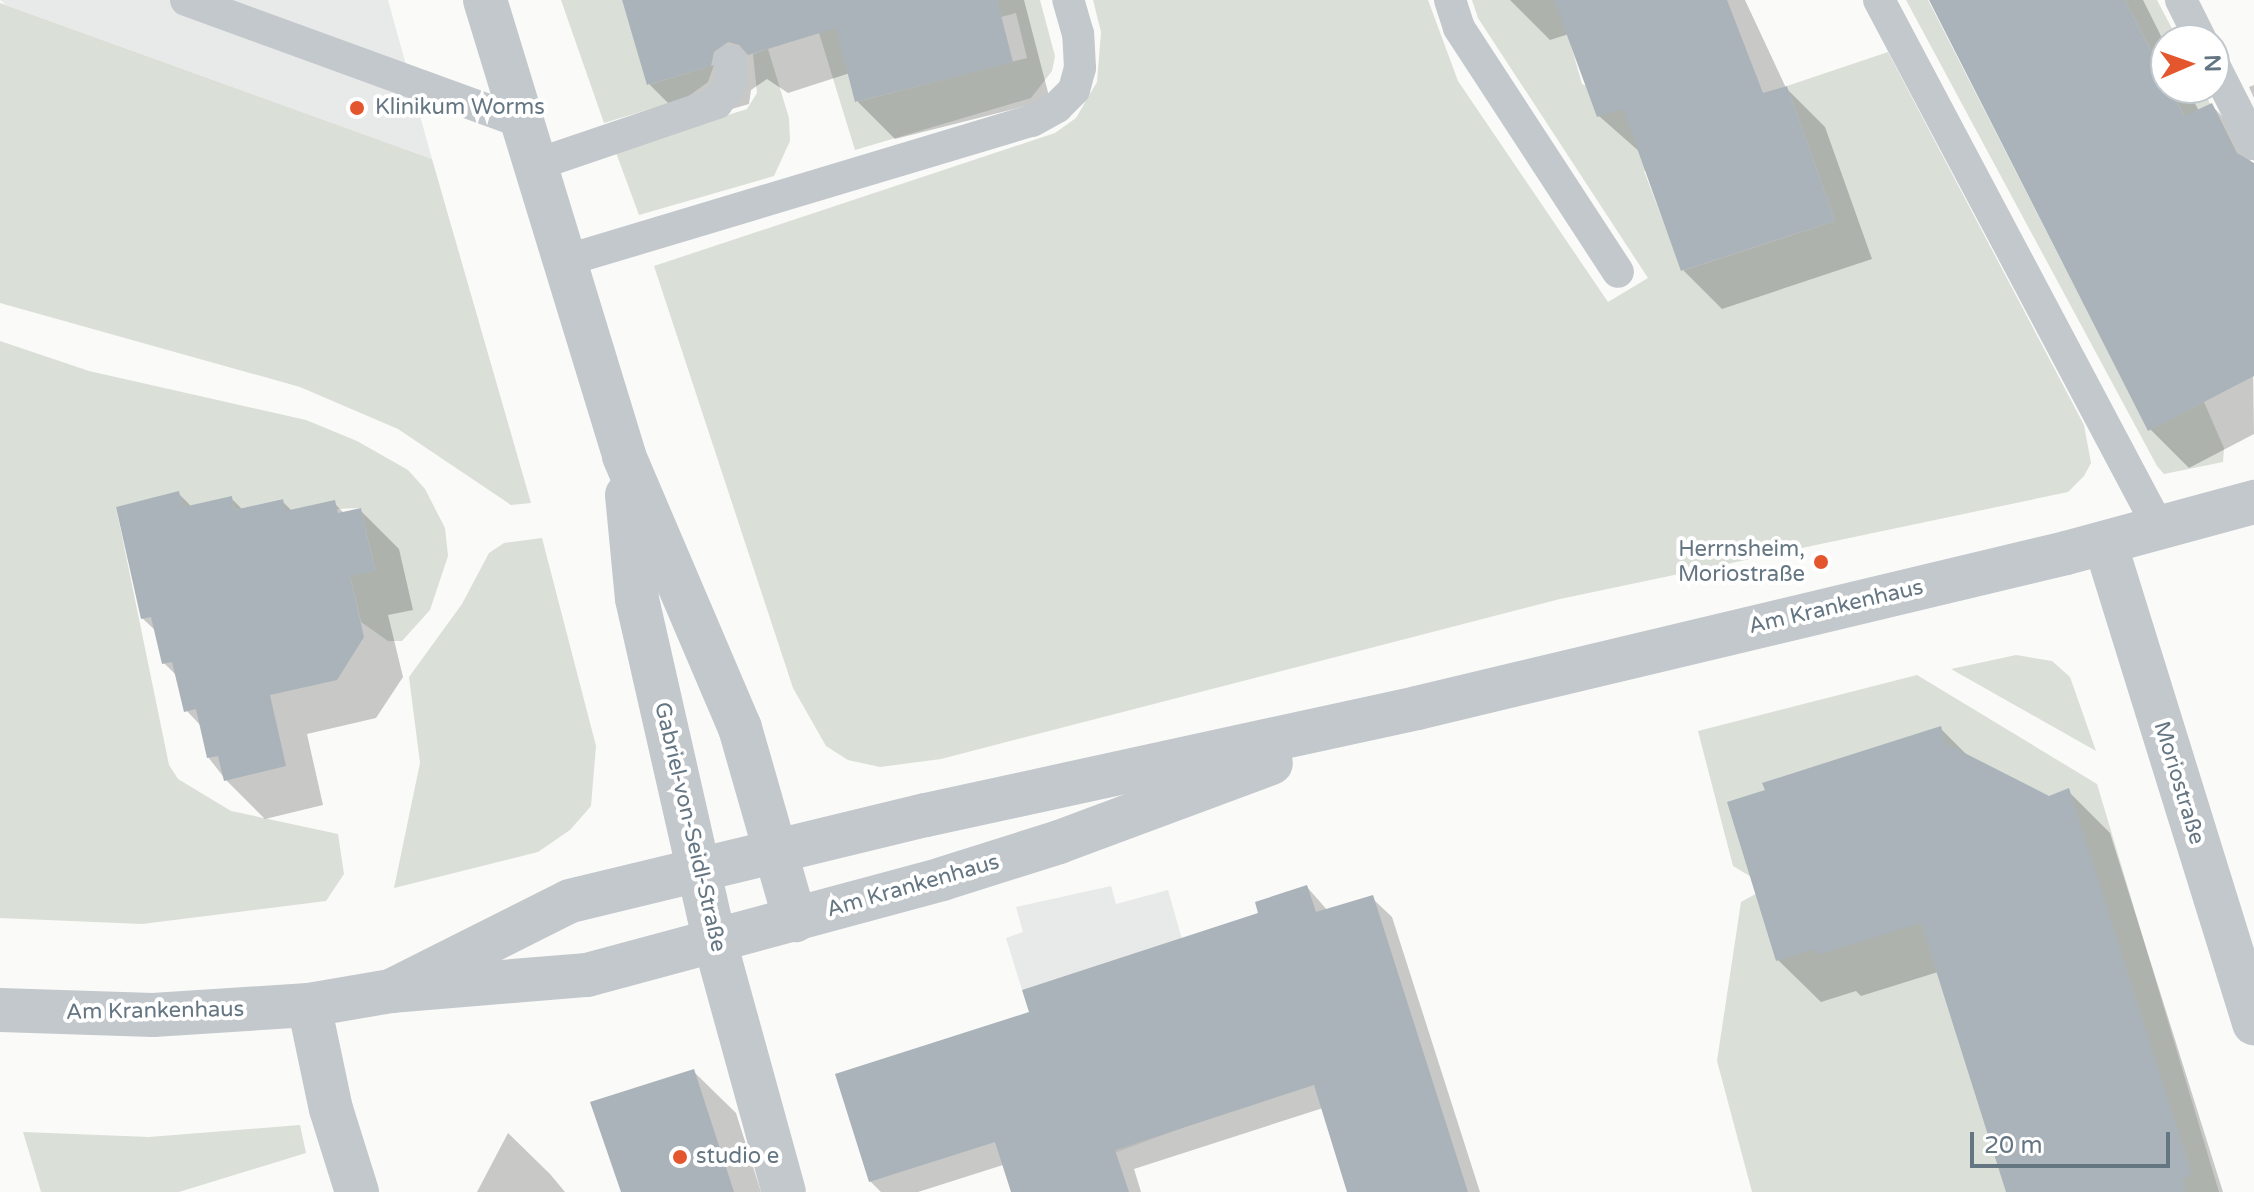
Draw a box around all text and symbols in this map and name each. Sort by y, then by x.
north arrow [2150,24,2230,104]
text: N [2199,54,2225,73]
place label: Klinikum Worms [375,95,545,121]
marker: Klinikum Worms [346,97,368,119]
place label: Herrnsheim, Moriostraße [1678,536,1805,588]
marker: Herrnsheim, Moriostraße [1812,553,1830,571]
street label: Am Krankenhaus [1746,574,1926,640]
street label: Gabriel-von-Seidl-Straße [648,700,732,954]
street label: Moriostraße [2148,718,2210,848]
street label: Am Krankenhaus [824,849,1002,923]
street label: Am Krankenhaus [66,996,244,1026]
scale bar [1974,1116,2174,1166]
text: 20 m [1984,1131,2042,1160]
place label: studio e [696,1144,779,1170]
marker: studio e [671,1148,689,1166]

